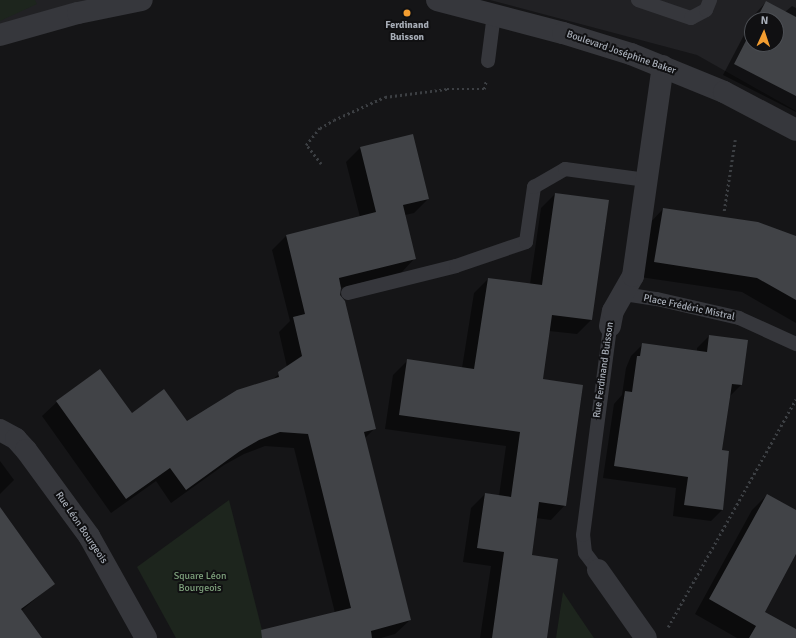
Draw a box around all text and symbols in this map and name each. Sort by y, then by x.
marker: Ferdinand Buisson [402,8,412,18]
north arrow [744,12,784,52]
text: N [760,14,769,27]
place label: Ferdinand Buisson [385,19,429,42]
street label: Boulevard Joséphine Baker [565,29,677,77]
street label: Place Frédéric Mistral [642,292,736,324]
street label: Rue Ferdinand Buisson [591,321,617,419]
street label: Rue Léon Bourgeois [53,490,109,566]
park label: Square Léon Bourgeois [174,570,226,594]

